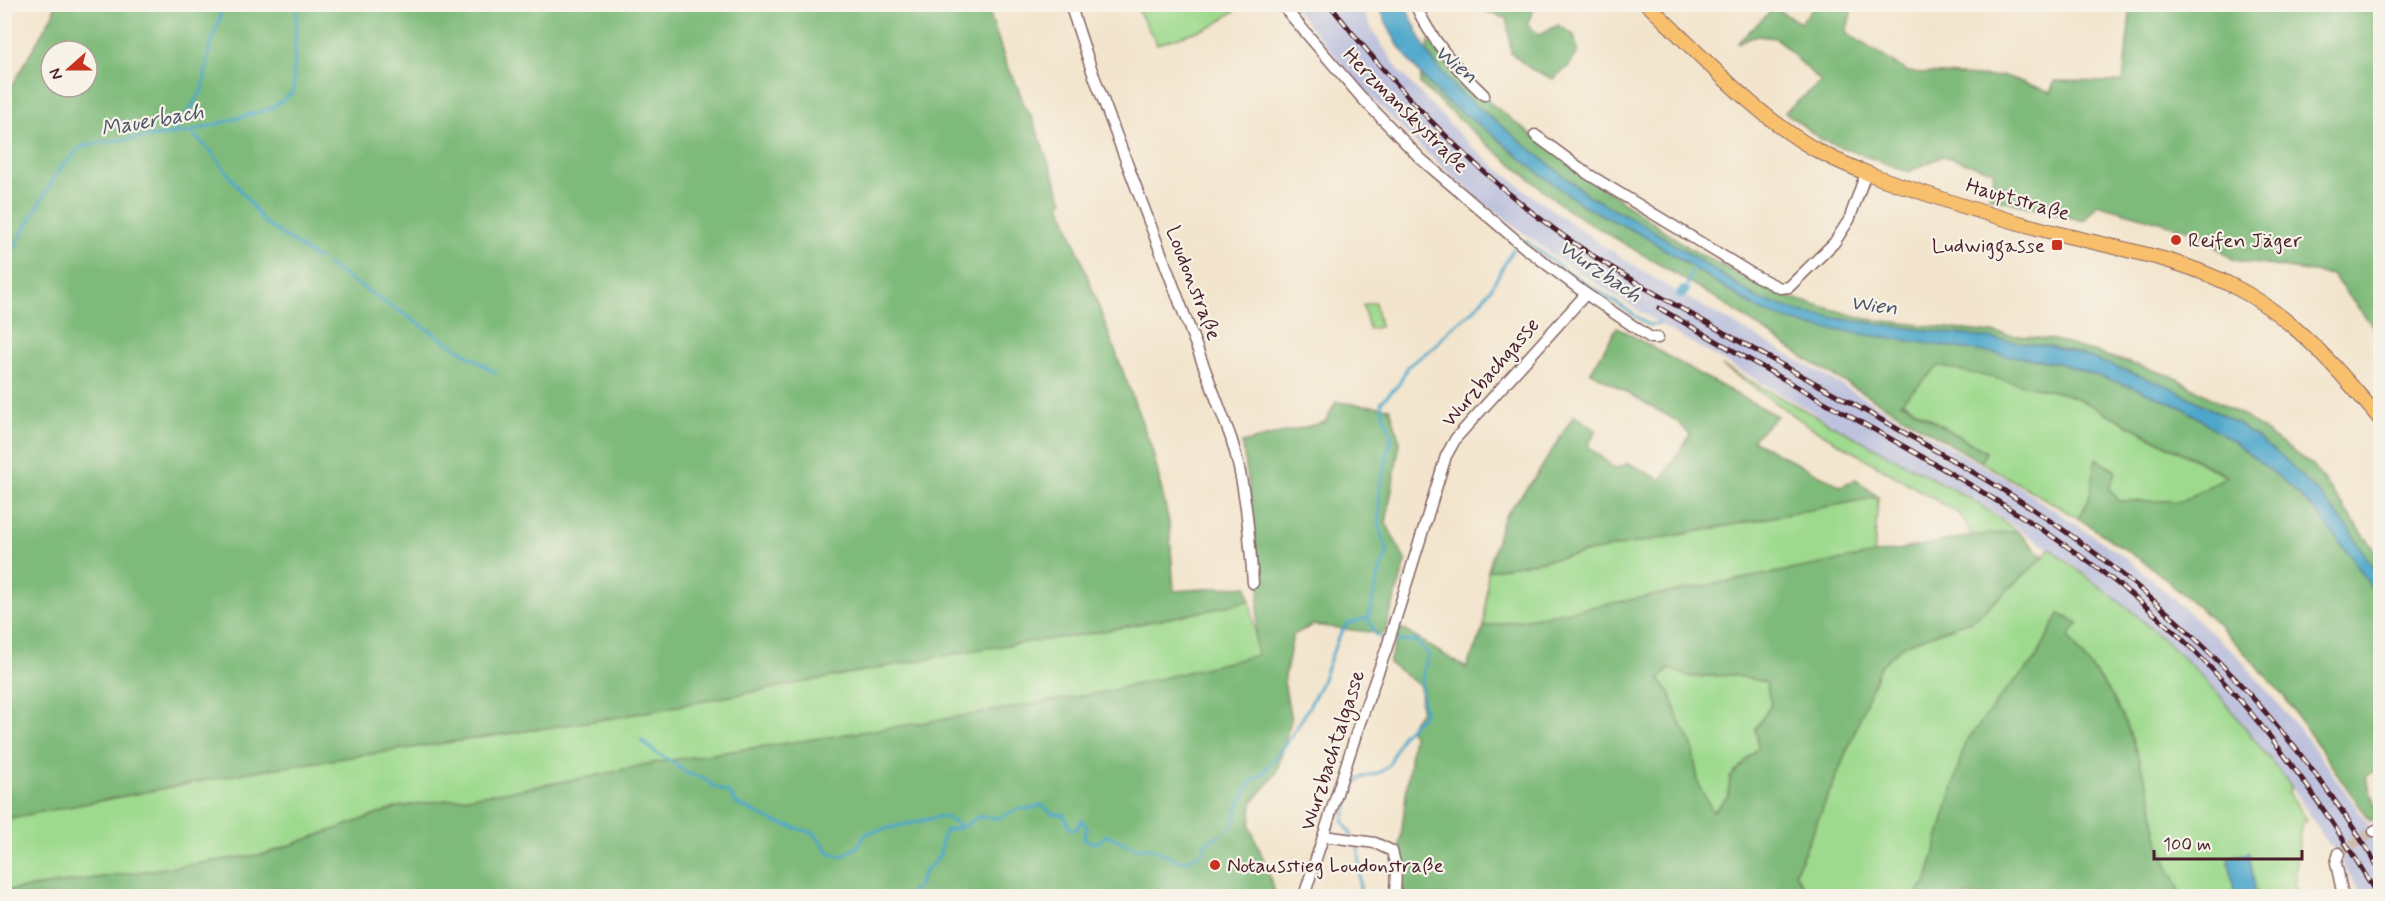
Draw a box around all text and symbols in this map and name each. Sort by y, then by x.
north arrow [39,39,99,99]
water label: Wien [1429,39,1483,90]
street label: Herzmanskystraße [1336,42,1474,180]
text: N [45,65,68,83]
water label: Mauerbach [99,98,206,144]
street label: Hauptstraße [1962,172,2073,228]
street label: Loudonstraße [1158,222,1228,345]
place label: Reifen Jäger [2188,227,2302,255]
place label: Ludwiggasse [1932,232,2045,262]
marker: Reifen Jäger [2169,233,2183,247]
water label: Wurzbach [1553,234,1647,310]
marker: Ludwiggasse [2050,238,2064,252]
water label: Wien [1849,289,1899,323]
street label: Wurzbachgasse [1435,312,1546,433]
street label: Wurzbachtalgasse [1294,666,1373,834]
scale bar [2154,823,2302,861]
text: 100 m [2163,833,2211,857]
place label: Notausstieg Loudonstraße [1227,852,1444,880]
marker: Notausstieg Loudonstraße [1208,858,1222,872]

